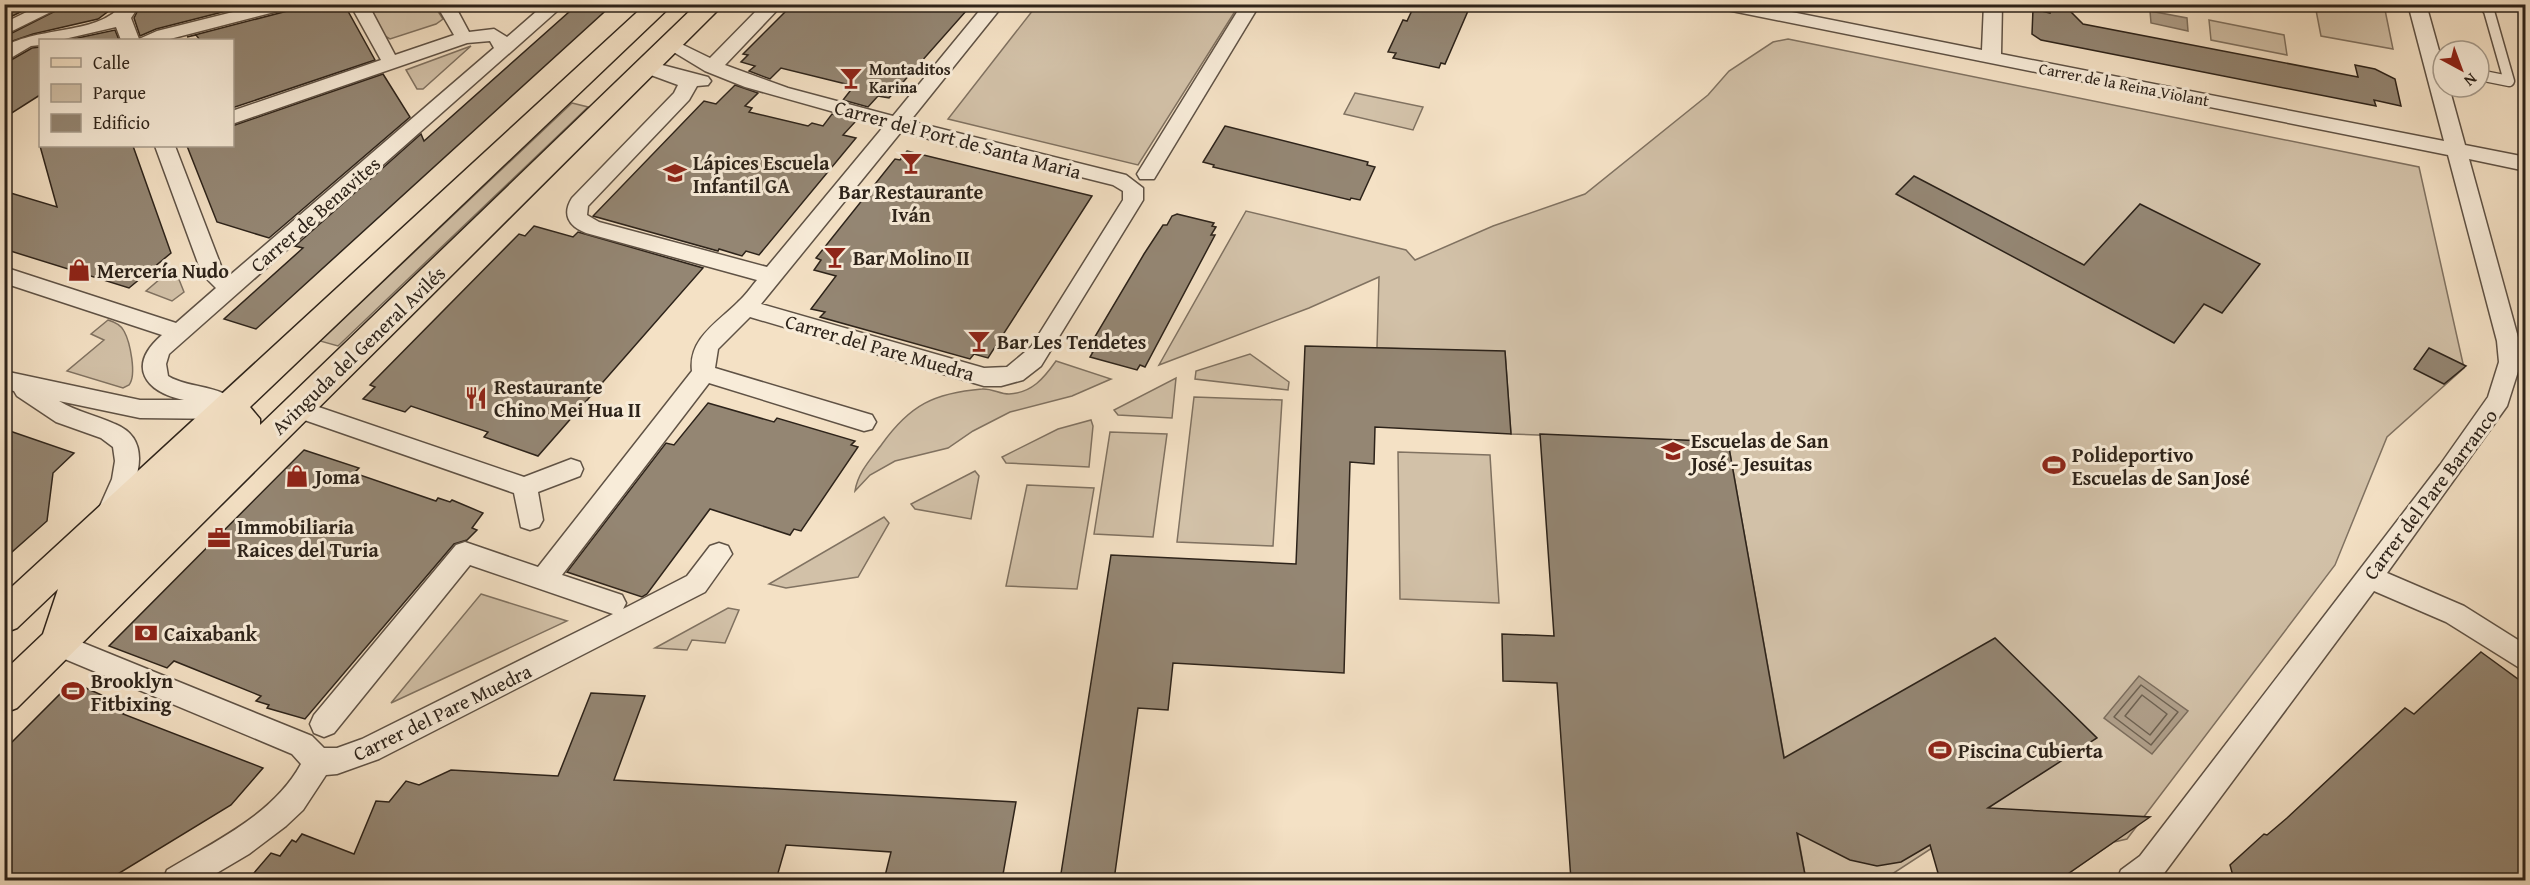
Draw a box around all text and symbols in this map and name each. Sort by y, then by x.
legend [39,39,234,147]
north arrow [2431,39,2491,99]
text: Calle [93,49,130,76]
street label: Carrer de la Reina Violant [2037,56,2212,112]
place label: Montaditos Karina [869,57,951,99]
bar icon: Montaditos Karina [838,65,864,91]
text: N [2459,68,2483,93]
text: Parque [93,79,146,106]
street label: Carrer del Port de Santa Maria [831,92,1085,186]
text: Edificio [93,109,150,136]
place label: Lápices Escuela Infantil GA [693,148,830,200]
street label: Carrer de Benavites [244,149,386,279]
bar icon: Bar Restaurante Iván [898,150,924,176]
school or university icon: Lápices Escuela Infantil GA [662,160,688,186]
place label: Bar Restaurante Iván [839,177,984,229]
place label: Bar Molino II [853,243,970,272]
bar icon: Bar Molino II [822,244,848,270]
place label: Mercería Nudo [97,256,229,285]
shop icon: Mercería Nudo [66,257,92,283]
street label: Avinguda del General Avilés [264,259,452,441]
street label: Carrer del Pare Muedra [782,306,978,388]
place label: Bar Les Tendetes [997,327,1146,356]
bar icon: Bar Les Tendetes [966,328,992,354]
place label: Restaurante Chino Mei Hua II [494,372,641,424]
restaurant icon: Restaurante Chino Mei Hua II [463,385,489,411]
street label: Carrer del Pare Barranco [2356,402,2504,586]
place label: Escuelas de San José - Jesuitas [1688,426,1829,478]
school or university icon: Escuelas de San José - Jesuitas [1660,438,1686,464]
place label: Polideportivo Escuelas de San José [2072,440,2250,492]
sports icon: Polideportivo Escuelas de San José [2041,452,2067,478]
place label: Joma [312,462,361,491]
shop icon: Joma [284,463,310,489]
place label: Immobiliaria Raices del Turia [237,512,379,564]
office icon: Immobiliaria Raices del Turia [206,525,232,551]
place label: Caixabank [164,619,258,648]
bank icon: Caixabank [133,620,159,646]
street label: Carrer del Pare Muedra [348,656,537,768]
place label: Brooklyn Fitbixing [91,666,173,718]
sports icon: Brooklyn Fitbixing [60,678,86,704]
place label: Piscina Cubierta [1958,736,2104,765]
sports icon: Piscina Cubierta [1927,737,1953,763]

